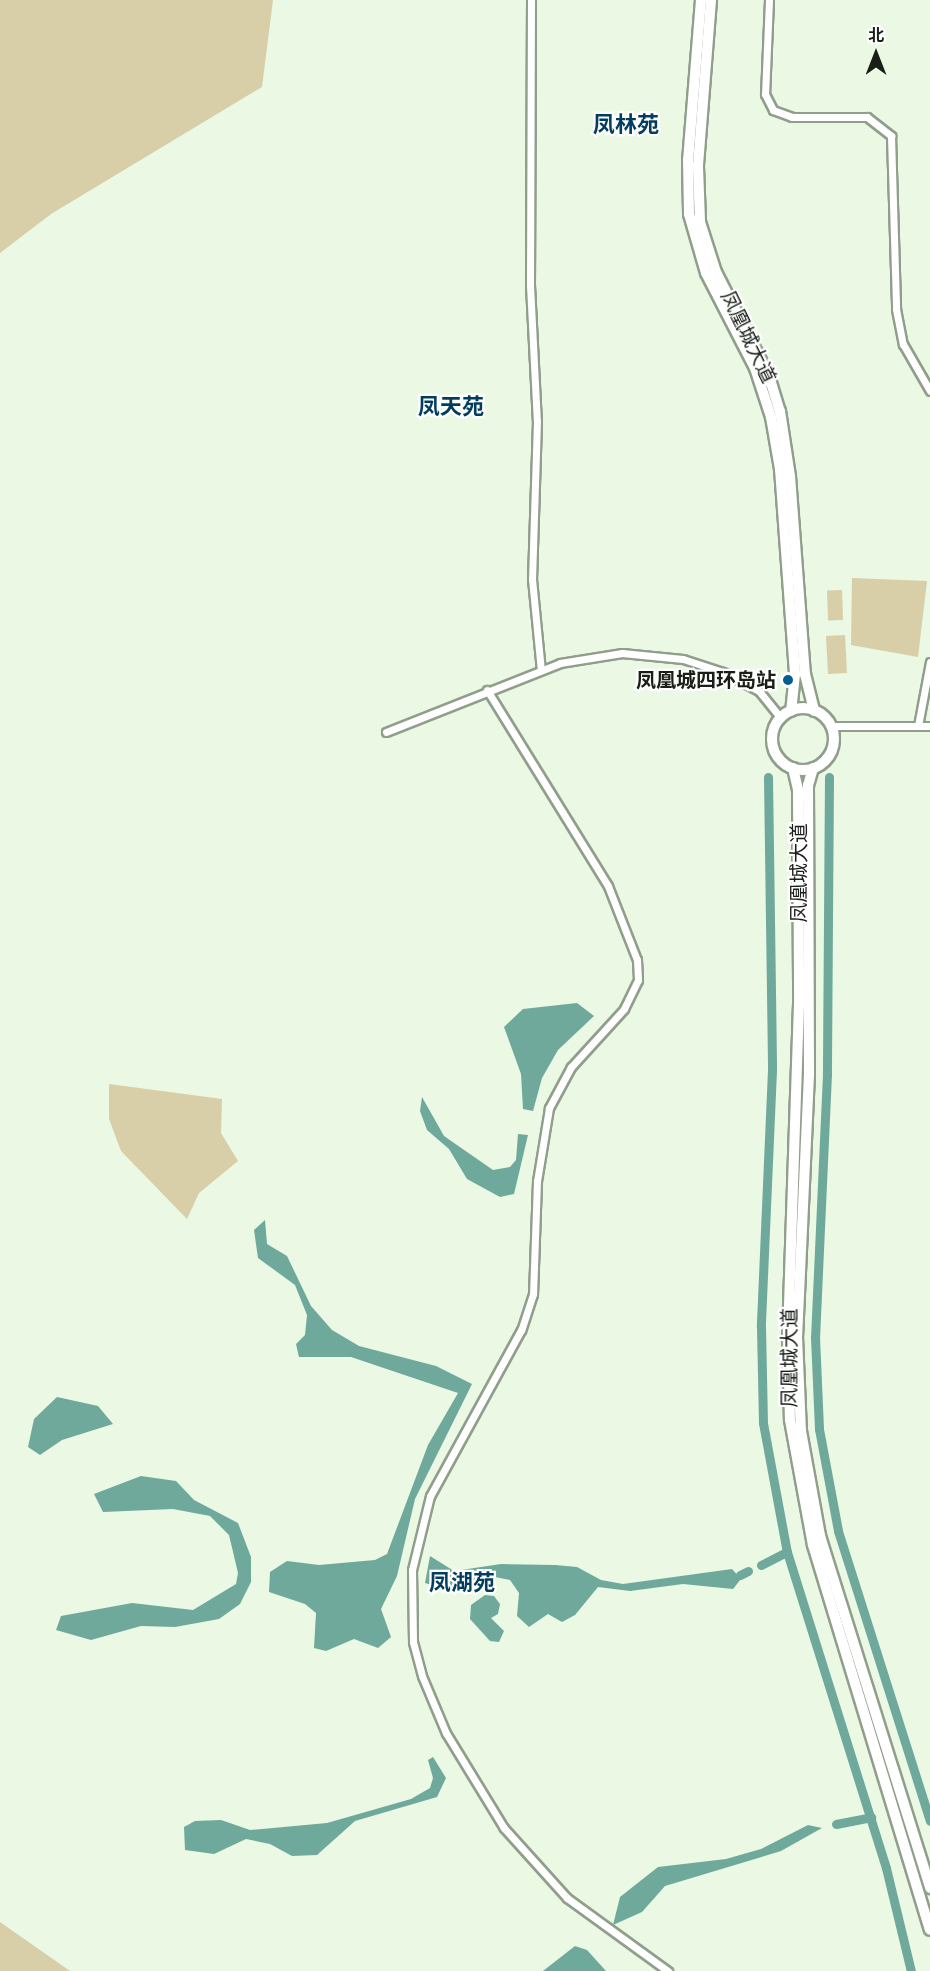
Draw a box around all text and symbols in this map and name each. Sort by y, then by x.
north arrow [846,24,906,84]
text: 北 [868,26,884,45]
district label: 凤林苑 [593,112,659,138]
street label: 凤凰城大道 [715,287,781,387]
district label: 凤天苑 [418,394,484,420]
place label: 凤凰城四环岛站 [636,668,776,692]
marker: 凤凰城四环岛站 [781,673,795,687]
street label: 凤凰城大道 [787,823,811,923]
street label: 凤凰城大道 [778,1308,802,1408]
district label: 凤湖苑 [429,1570,495,1596]

